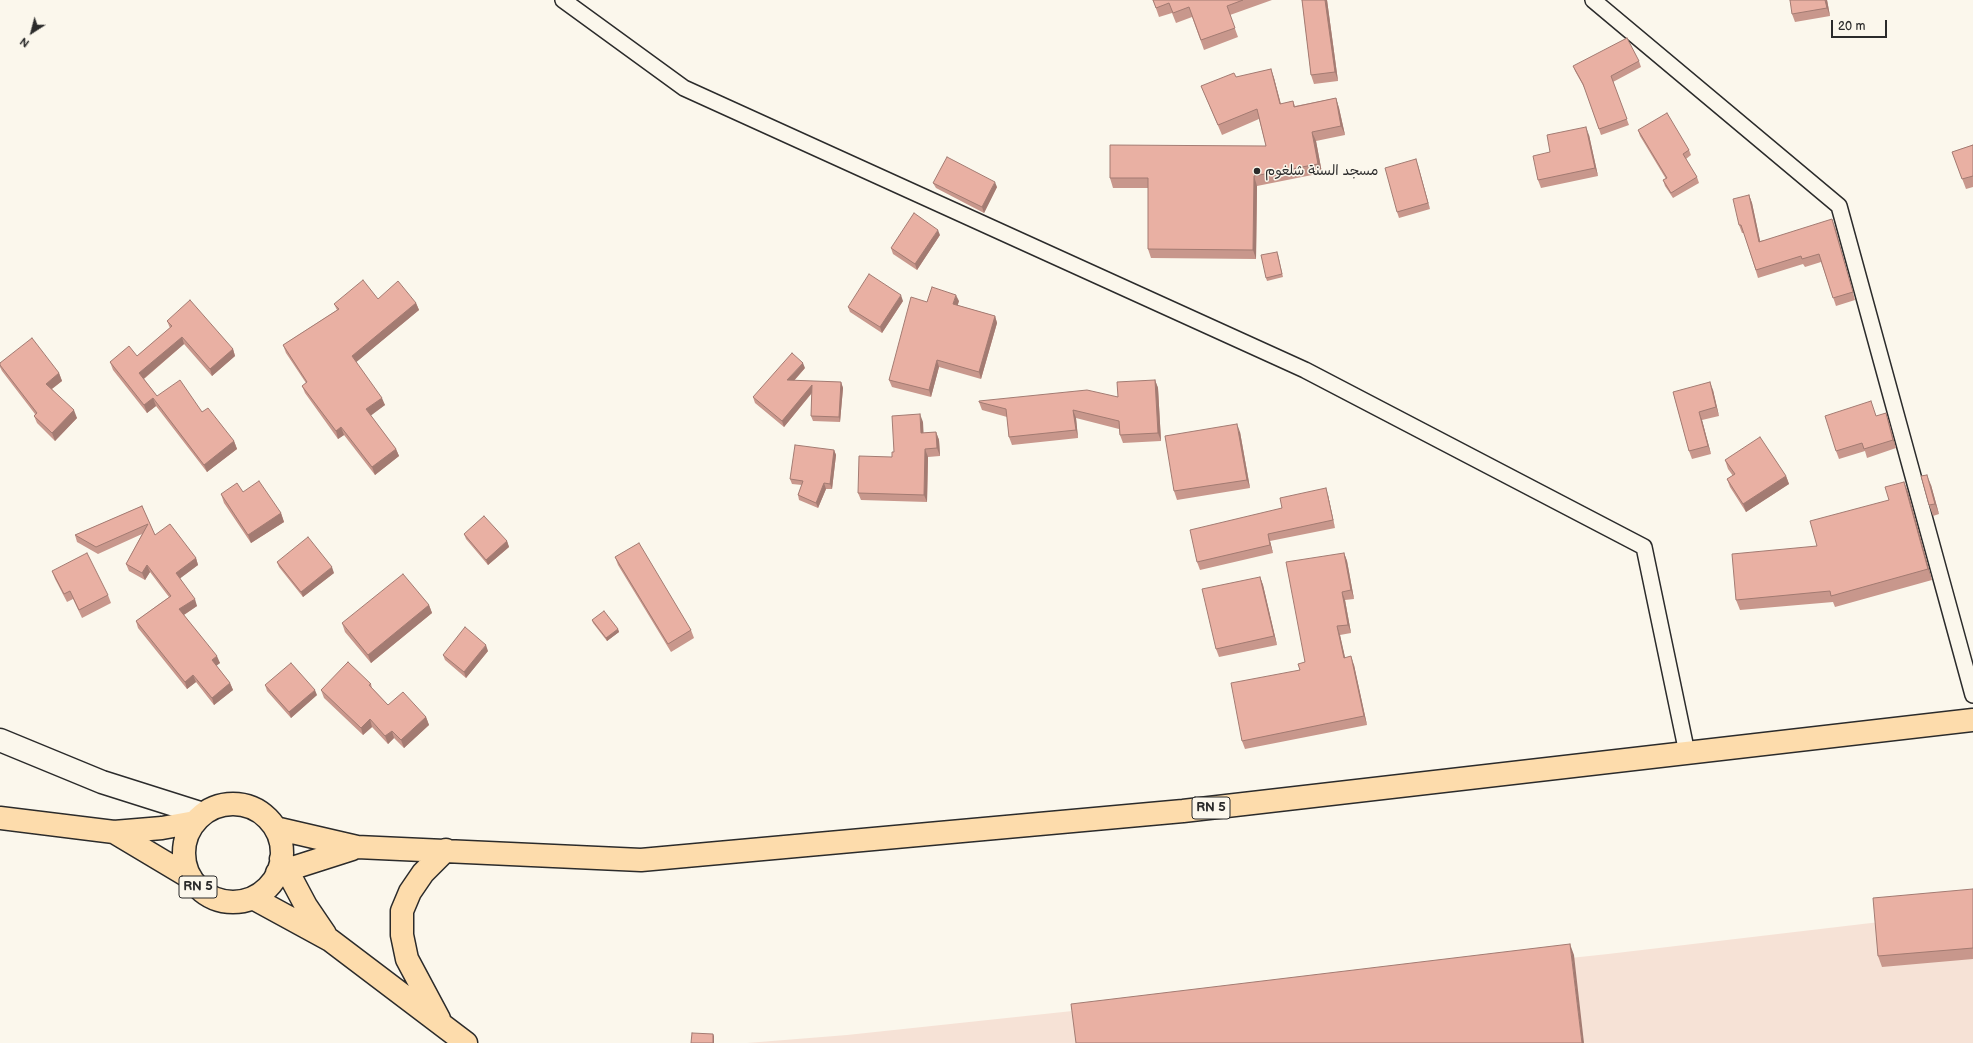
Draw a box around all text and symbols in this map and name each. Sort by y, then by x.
north arrow [12,12,52,52]
scale bar [1833,12,1889,38]
text: 20 m [1838,19,1865,34]
text: N [17,34,32,50]
place label: مسجد السنة شلغوم [1265,163,1378,179]
marker: مسجد السنة شلغوم [1252,166,1262,176]
road number: RN 5 [1192,797,1230,819]
road number: RN 5 [179,876,217,898]

